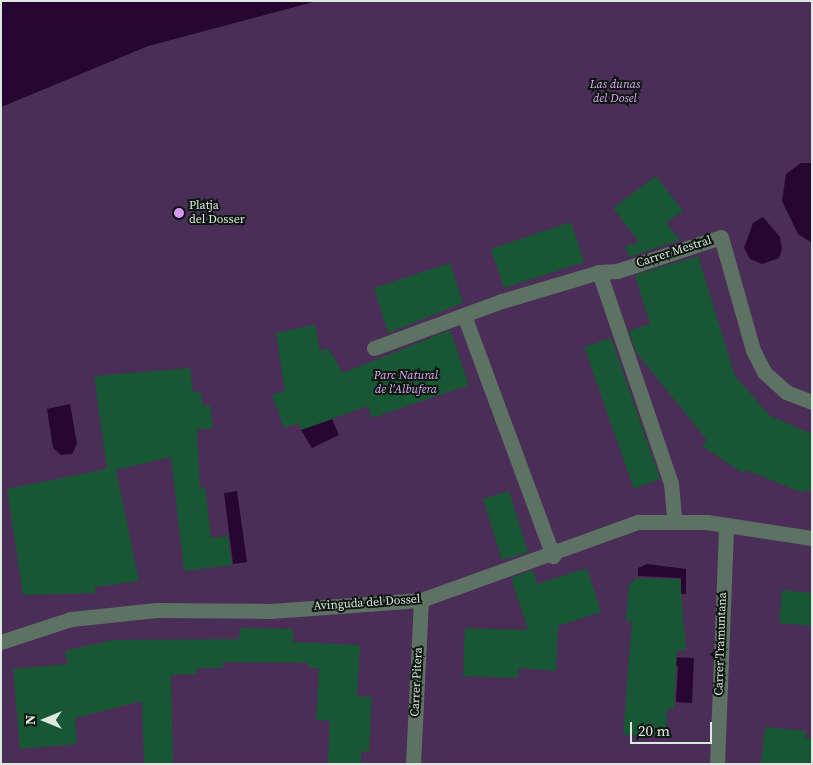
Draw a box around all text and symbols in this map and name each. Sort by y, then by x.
park label: Las dunas del Dosel [590,78,640,106]
place label: Platja del Dosser [189,199,245,227]
marker: Platja del Dosser [173,207,185,219]
street label: Carrer Mestral [635,233,713,271]
park label: Parc Natural de l'Albufera [374,369,438,397]
street label: Avinguda del Dossel [313,592,421,614]
street label: Carrer Tramuntana [712,592,730,696]
street label: Carrer Pitera [408,647,426,717]
north arrow [20,695,70,745]
scale bar [633,712,716,744]
text: N [20,715,40,725]
text: 20 m [638,720,670,741]

